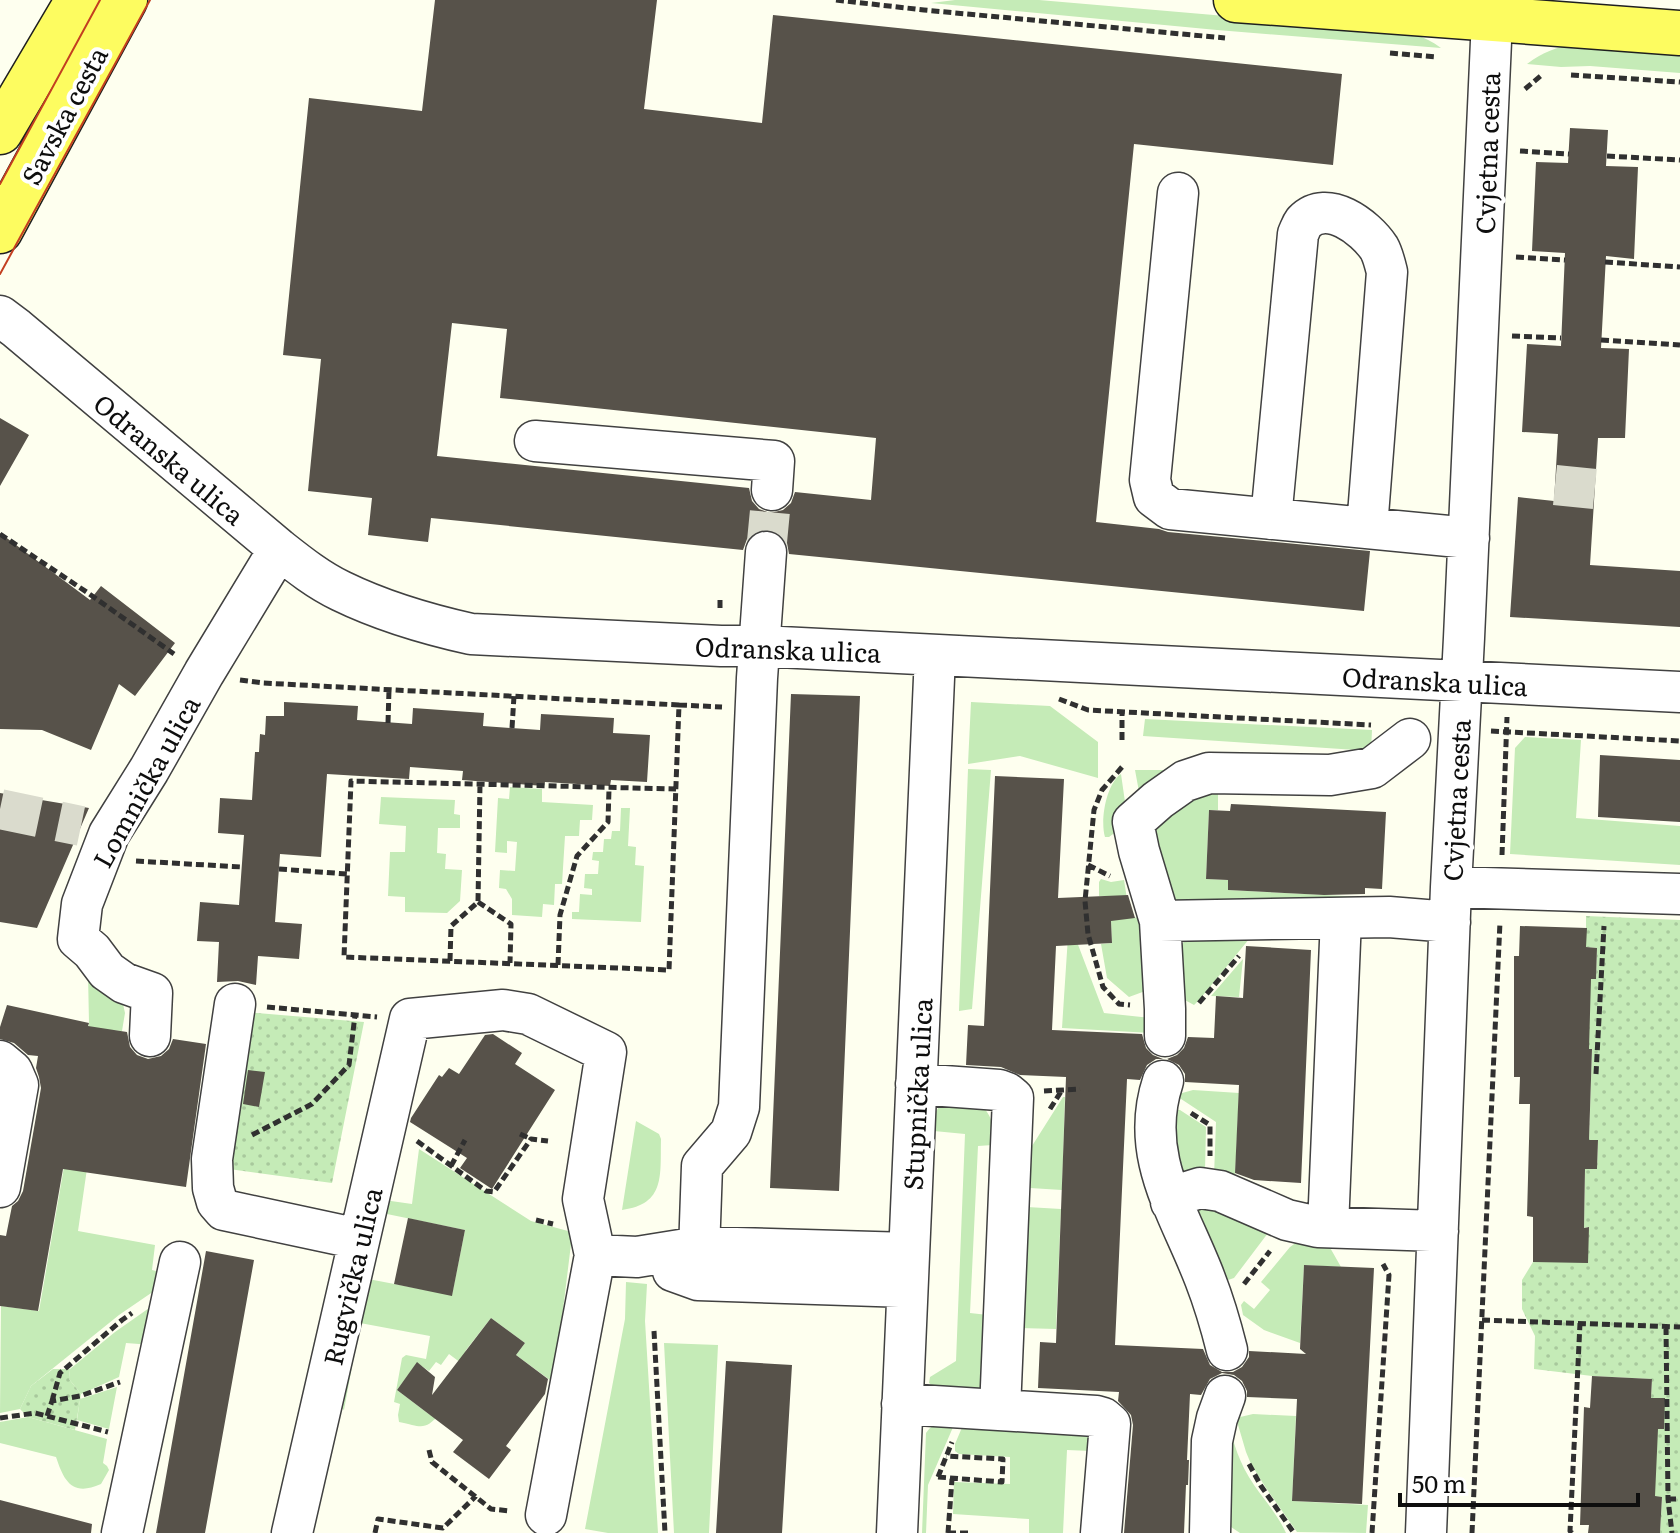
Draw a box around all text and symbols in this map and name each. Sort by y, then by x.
street label: Savska cesta [10,39,116,191]
street label: Cvjetna cesta [1464,71,1508,235]
street label: Odranska ulica [86,383,254,533]
street label: Odranska ulica [694,625,882,671]
street label: Odranska ulica [1341,656,1529,704]
street label: Lomnička ulica [82,688,208,874]
street label: Cvjetna cesta [1431,718,1479,882]
street label: Stupnička ulica [891,997,941,1191]
street label: Rugvička ulica [312,1183,390,1369]
scale bar [1400,1457,1638,1507]
text: 50 m [1412,1465,1466,1500]

